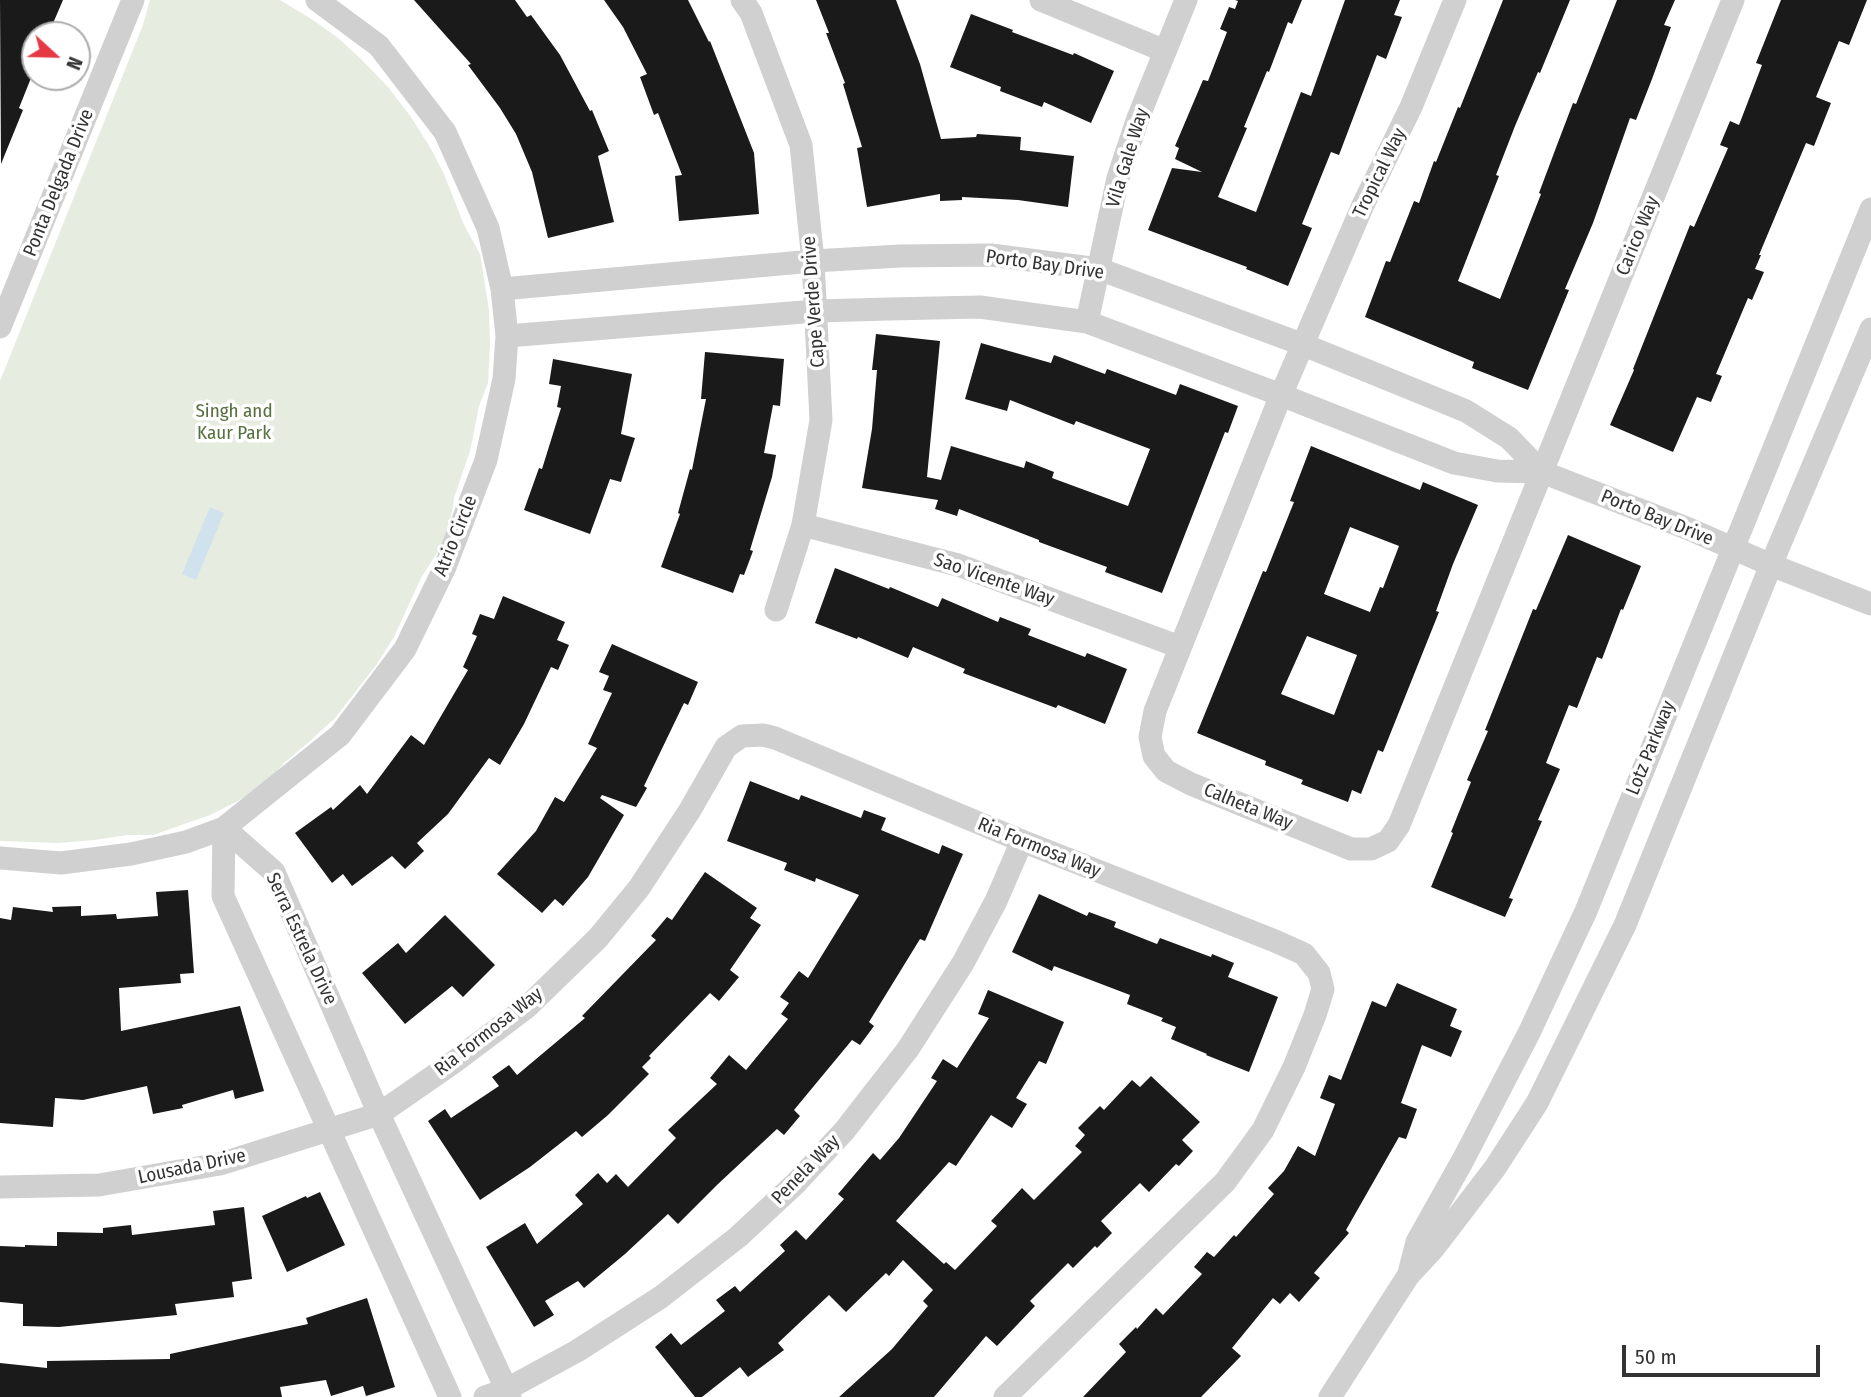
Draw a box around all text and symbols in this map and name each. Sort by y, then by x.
north arrow [21,21,91,91]
text: N [61,54,87,73]
street label: Vila Gale Way [1102,105,1154,211]
street label: Ponta Delgada Drive [19,106,99,260]
street label: Tropical Way [1349,124,1411,222]
street label: Carico Way [1612,193,1664,279]
street label: Cape Verde Drive [798,236,830,368]
street label: Porto Bay Drive [985,245,1105,285]
park label: Singh and Kaur Park [195,401,273,445]
street label: Porto Bay Drive [1598,485,1716,551]
street label: Atrio Circle [429,492,483,580]
street label: Sao Vicente Way [931,549,1057,611]
street label: Lotz Parkway [1622,698,1680,798]
street label: Calheta Way [1200,779,1296,835]
street label: Ria Formosa Way [974,813,1104,883]
street label: Serra Estrela Drive [260,869,342,1009]
street label: Ria Formosa Way [430,983,548,1081]
street label: Penela Way [767,1130,845,1210]
street label: Lousada Drive [136,1144,248,1190]
scale bar [1626,1330,1824,1374]
text: 50 m [1635,1344,1677,1370]

